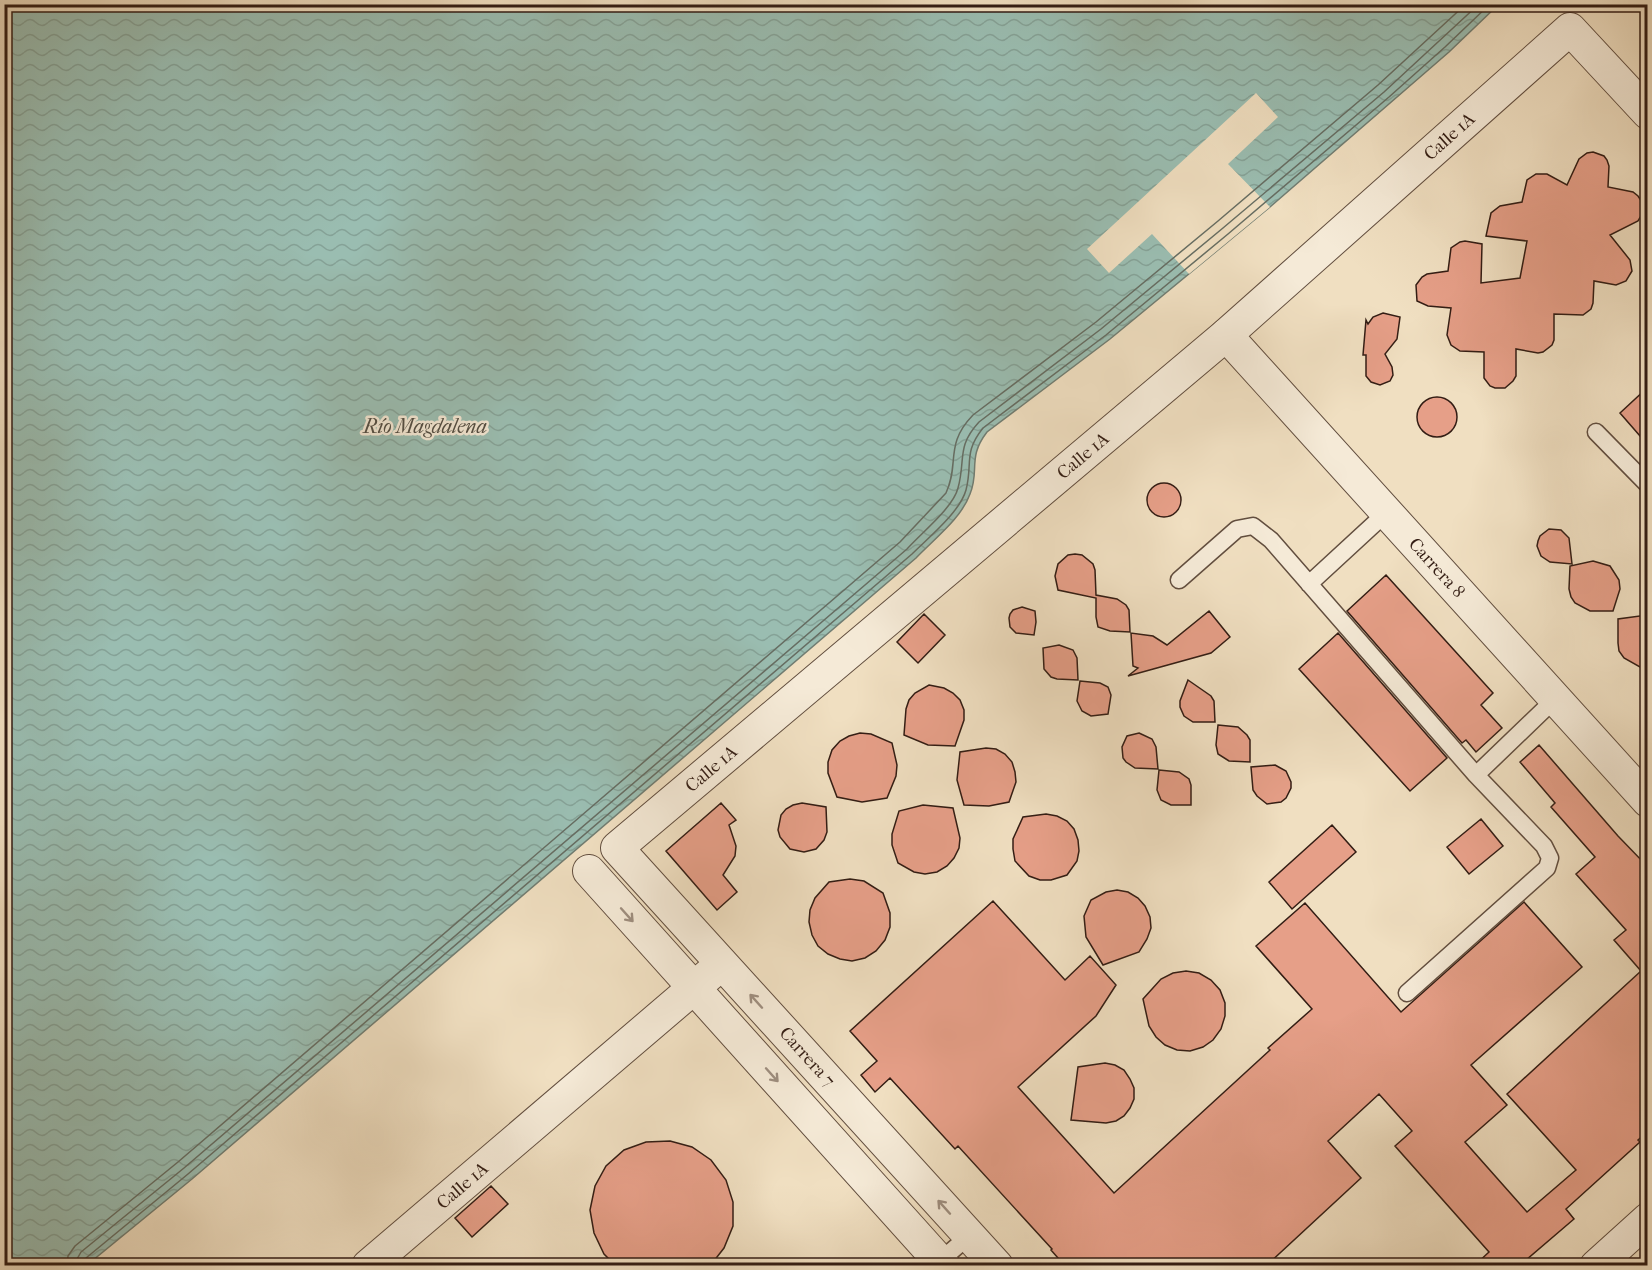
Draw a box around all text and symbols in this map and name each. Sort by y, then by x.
street label: Calle 1A [1419,108,1479,165]
water label: Río Magdalena [361,415,487,438]
street label: Calle 1A [1053,428,1113,483]
street label: Carrera 8 [1404,533,1469,602]
street label: Calle 1A [681,741,742,796]
one-way arrow [620,907,634,922]
one-way arrow [749,993,763,1008]
street label: Carrera 7 [775,1023,839,1091]
one-way arrow [765,1068,779,1083]
street label: Calle 1A [432,1157,493,1213]
one-way arrow [937,1199,951,1214]

